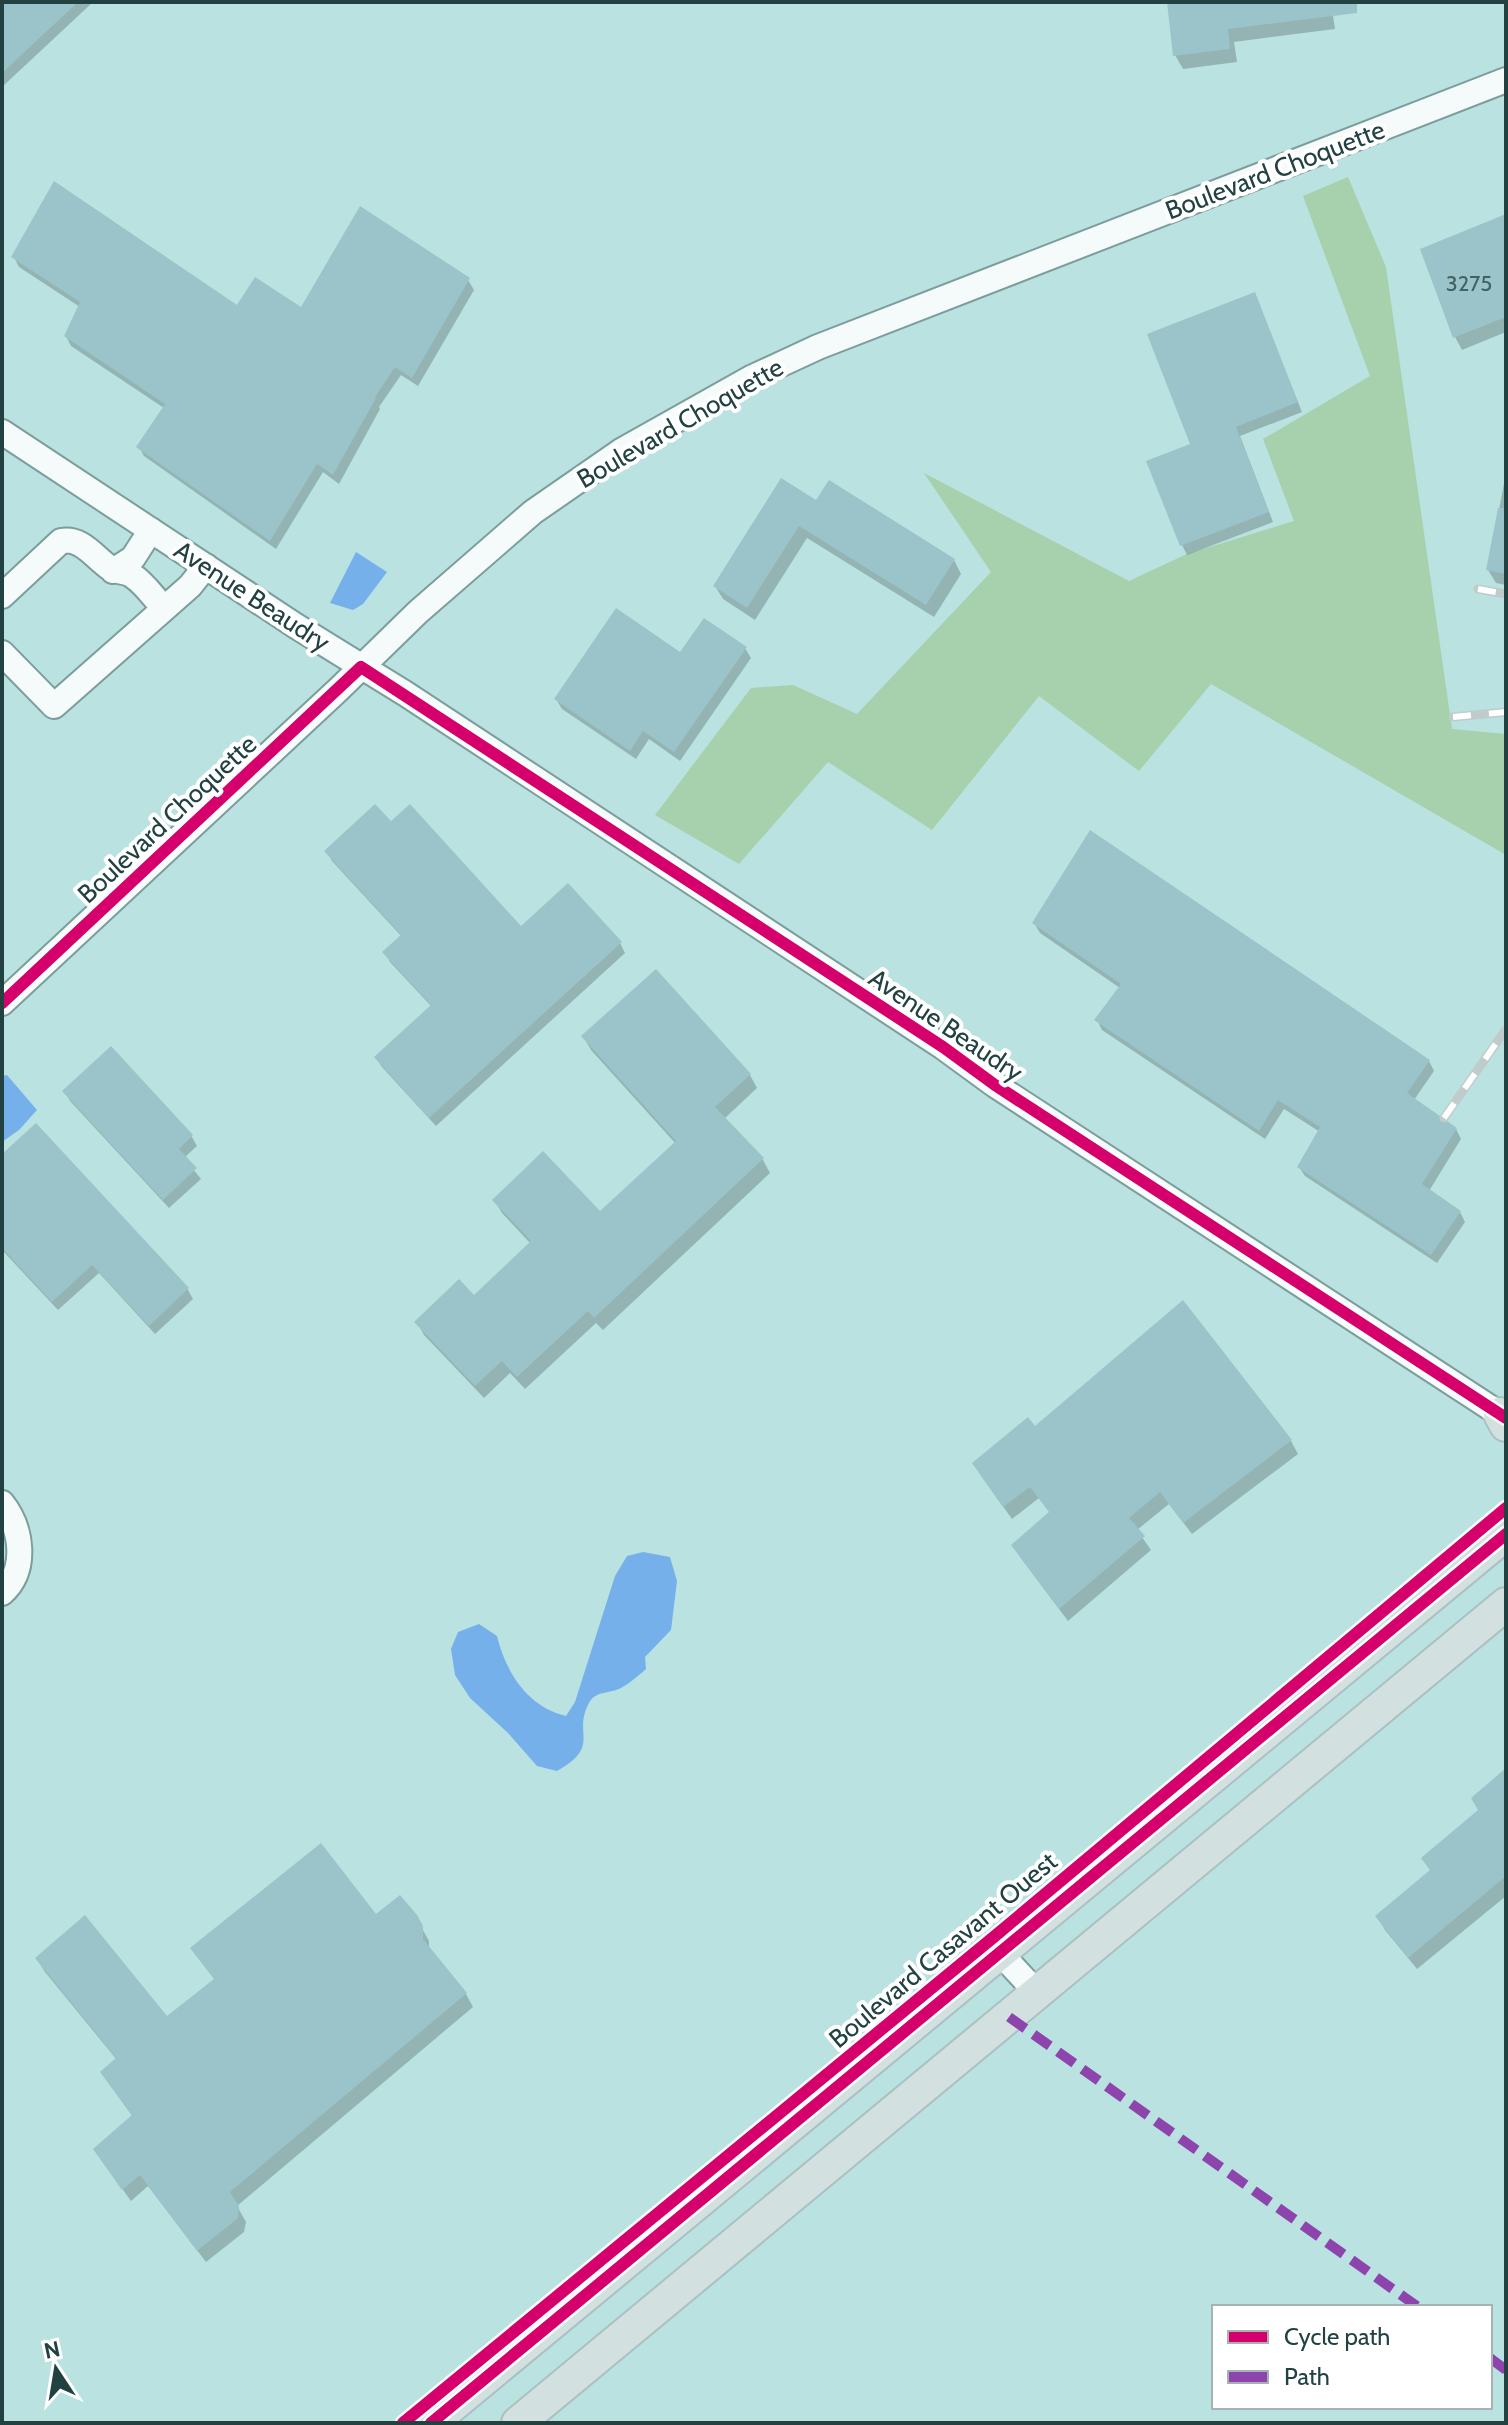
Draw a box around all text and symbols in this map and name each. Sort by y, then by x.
street label: Boulevard Choquette [1161,113,1389,227]
house number: 3275 [1446,270,1492,297]
street label: Boulevard Choquette [571,351,789,495]
street label: Avenue Beaudry [168,534,336,658]
street label: Boulevard Choquette [71,728,263,910]
street label: Avenue Beaudry [863,962,1029,1088]
street label: Boulevard Casavant Ouest [823,1845,1064,2055]
legend [1212,2305,1492,2409]
text: Cycle path [1284,2322,1390,2351]
north arrow [16,2329,96,2409]
text: N [42,2335,62,2365]
text: Path [1284,2362,1330,2391]

